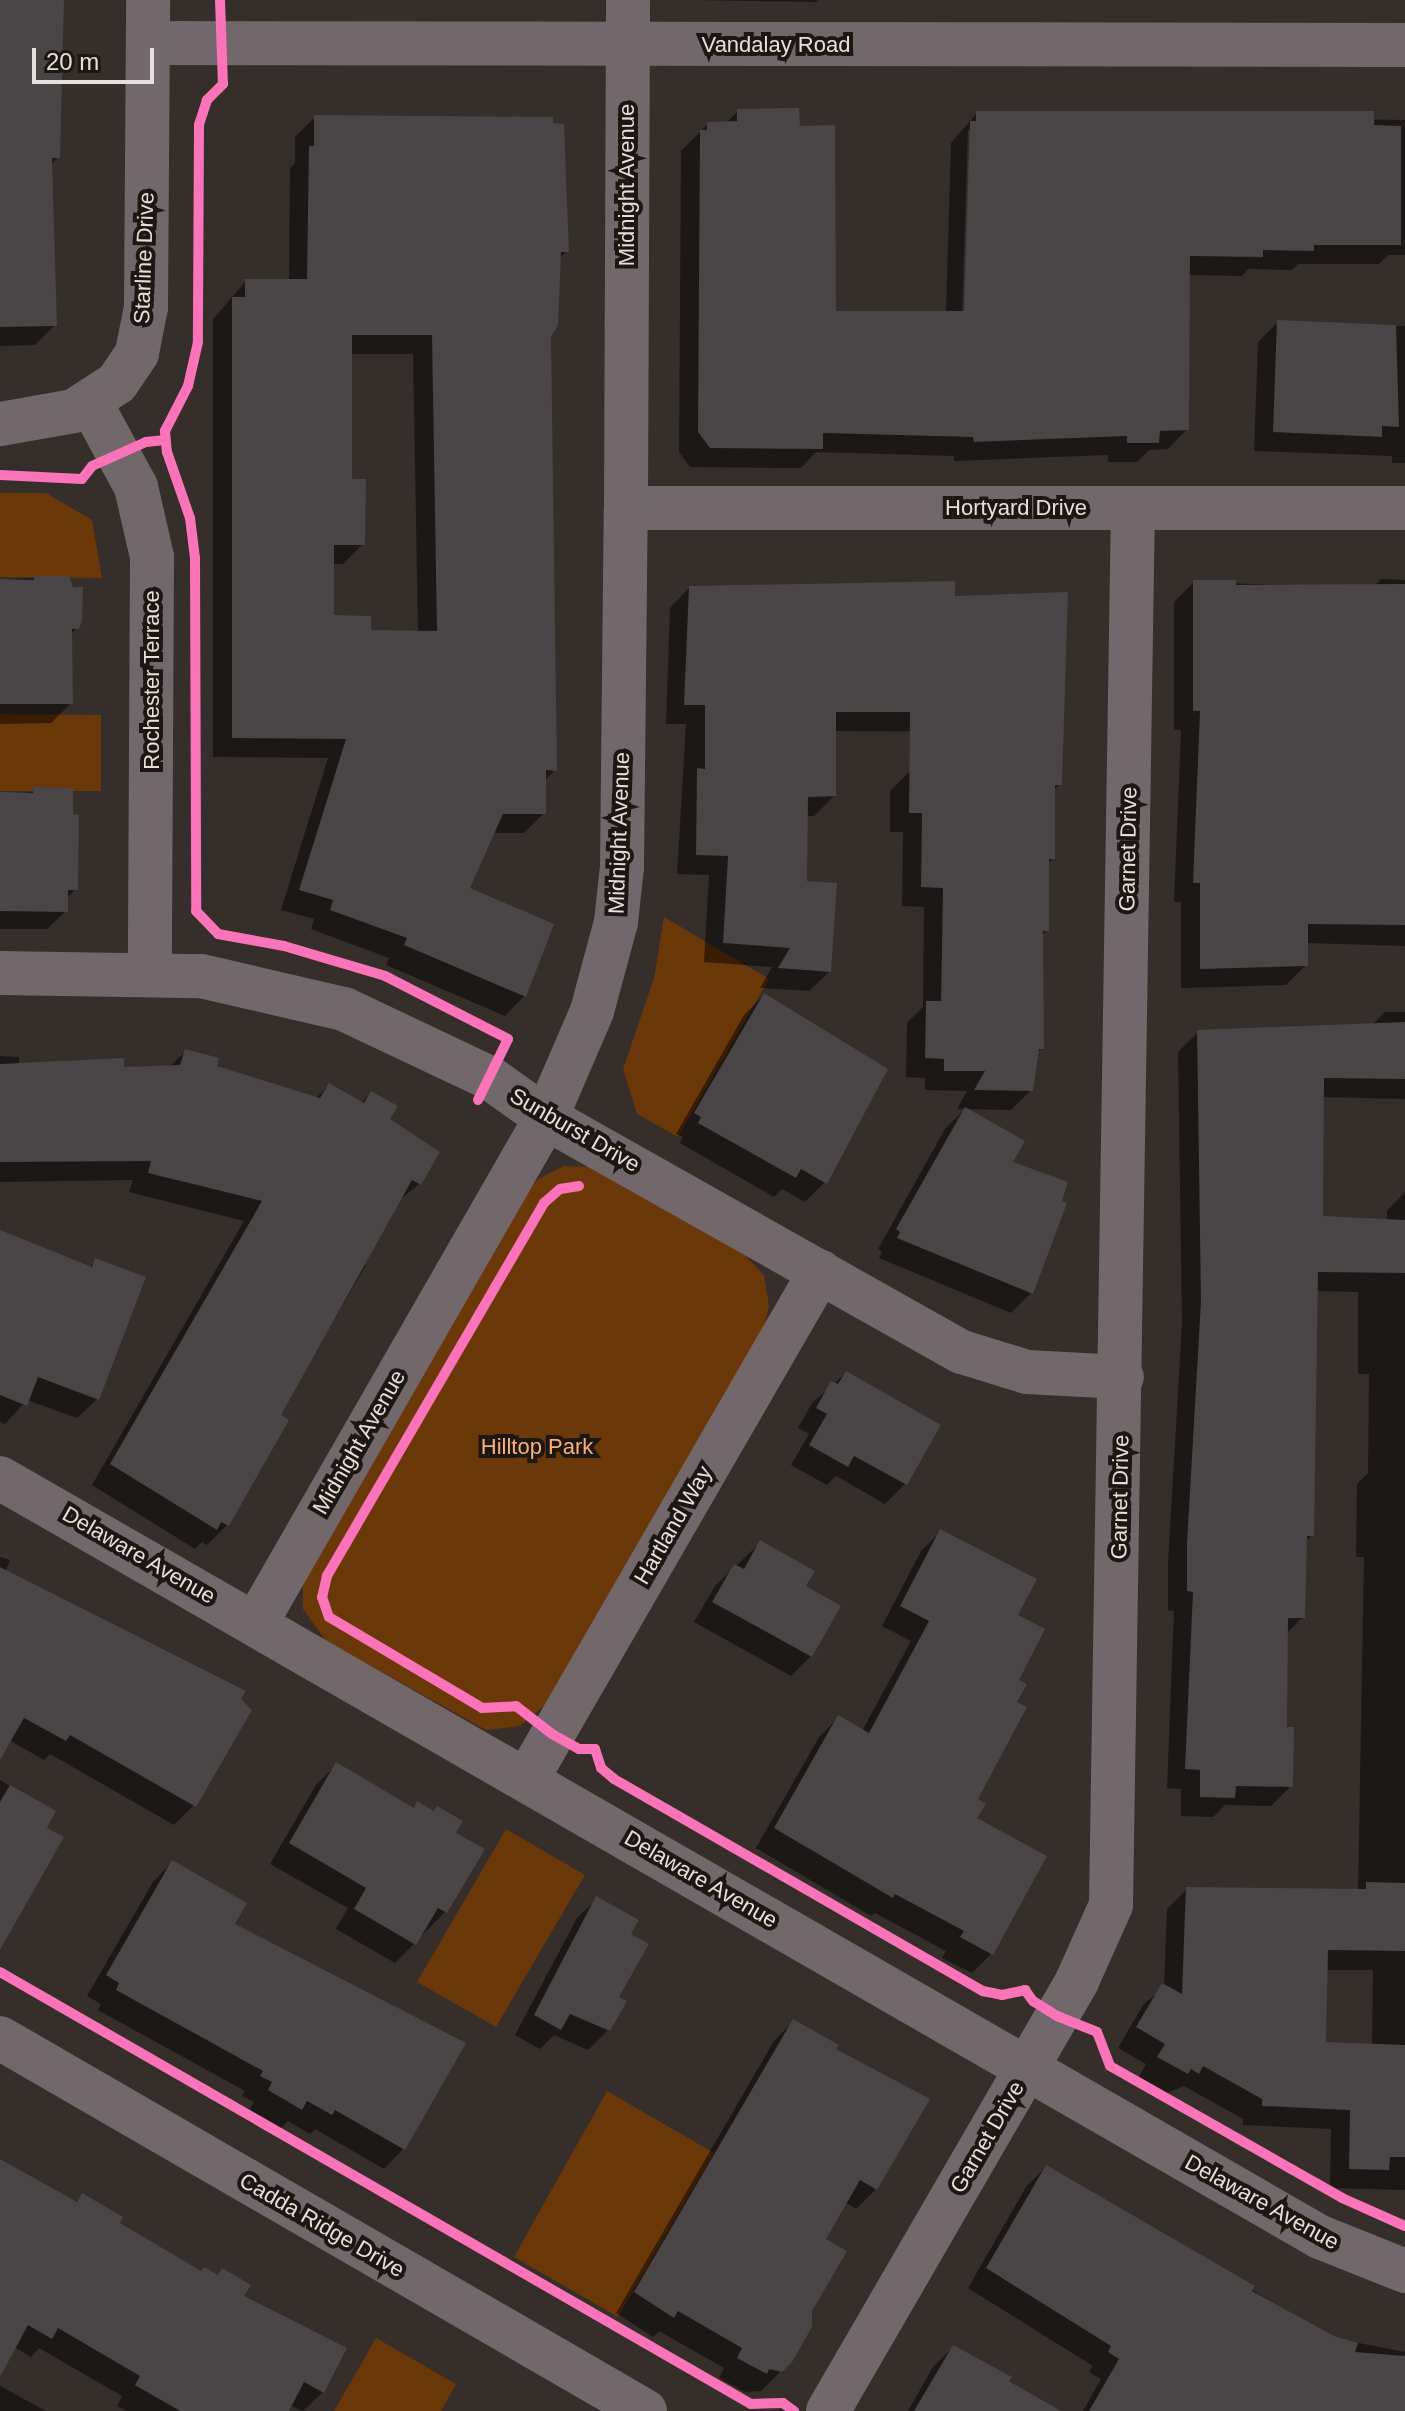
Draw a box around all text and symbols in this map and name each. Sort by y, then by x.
scale bar [36,32,158,82]
street label: Vandalay Road [702,32,850,58]
text: 20 m [46,48,99,75]
street label: Midnight Avenue [614,103,640,267]
street label: Starline Drive [129,192,159,324]
street label: Hortyard Drive [945,495,1087,521]
street label: Rochester Terrace [139,590,165,770]
street label: Midnight Avenue [603,751,635,915]
street label: Garnet Drive [1114,786,1142,912]
street label: Sunburst Drive [505,1082,645,1178]
street label: Midnight Avenue [307,1365,411,1519]
park label: Hilltop Park [481,1434,593,1460]
street label: Garnet Drive [1106,1434,1134,1560]
street label: Hartland Way [628,1461,718,1589]
street label: Delaware Avenue [57,1500,221,1610]
street label: Delaware Avenue [619,1824,783,1934]
street label: Garnet Drive [944,2076,1030,2198]
street label: Delaware Avenue [1180,2148,1344,2256]
street label: Cadda Ridge Drive [235,2167,409,2283]

